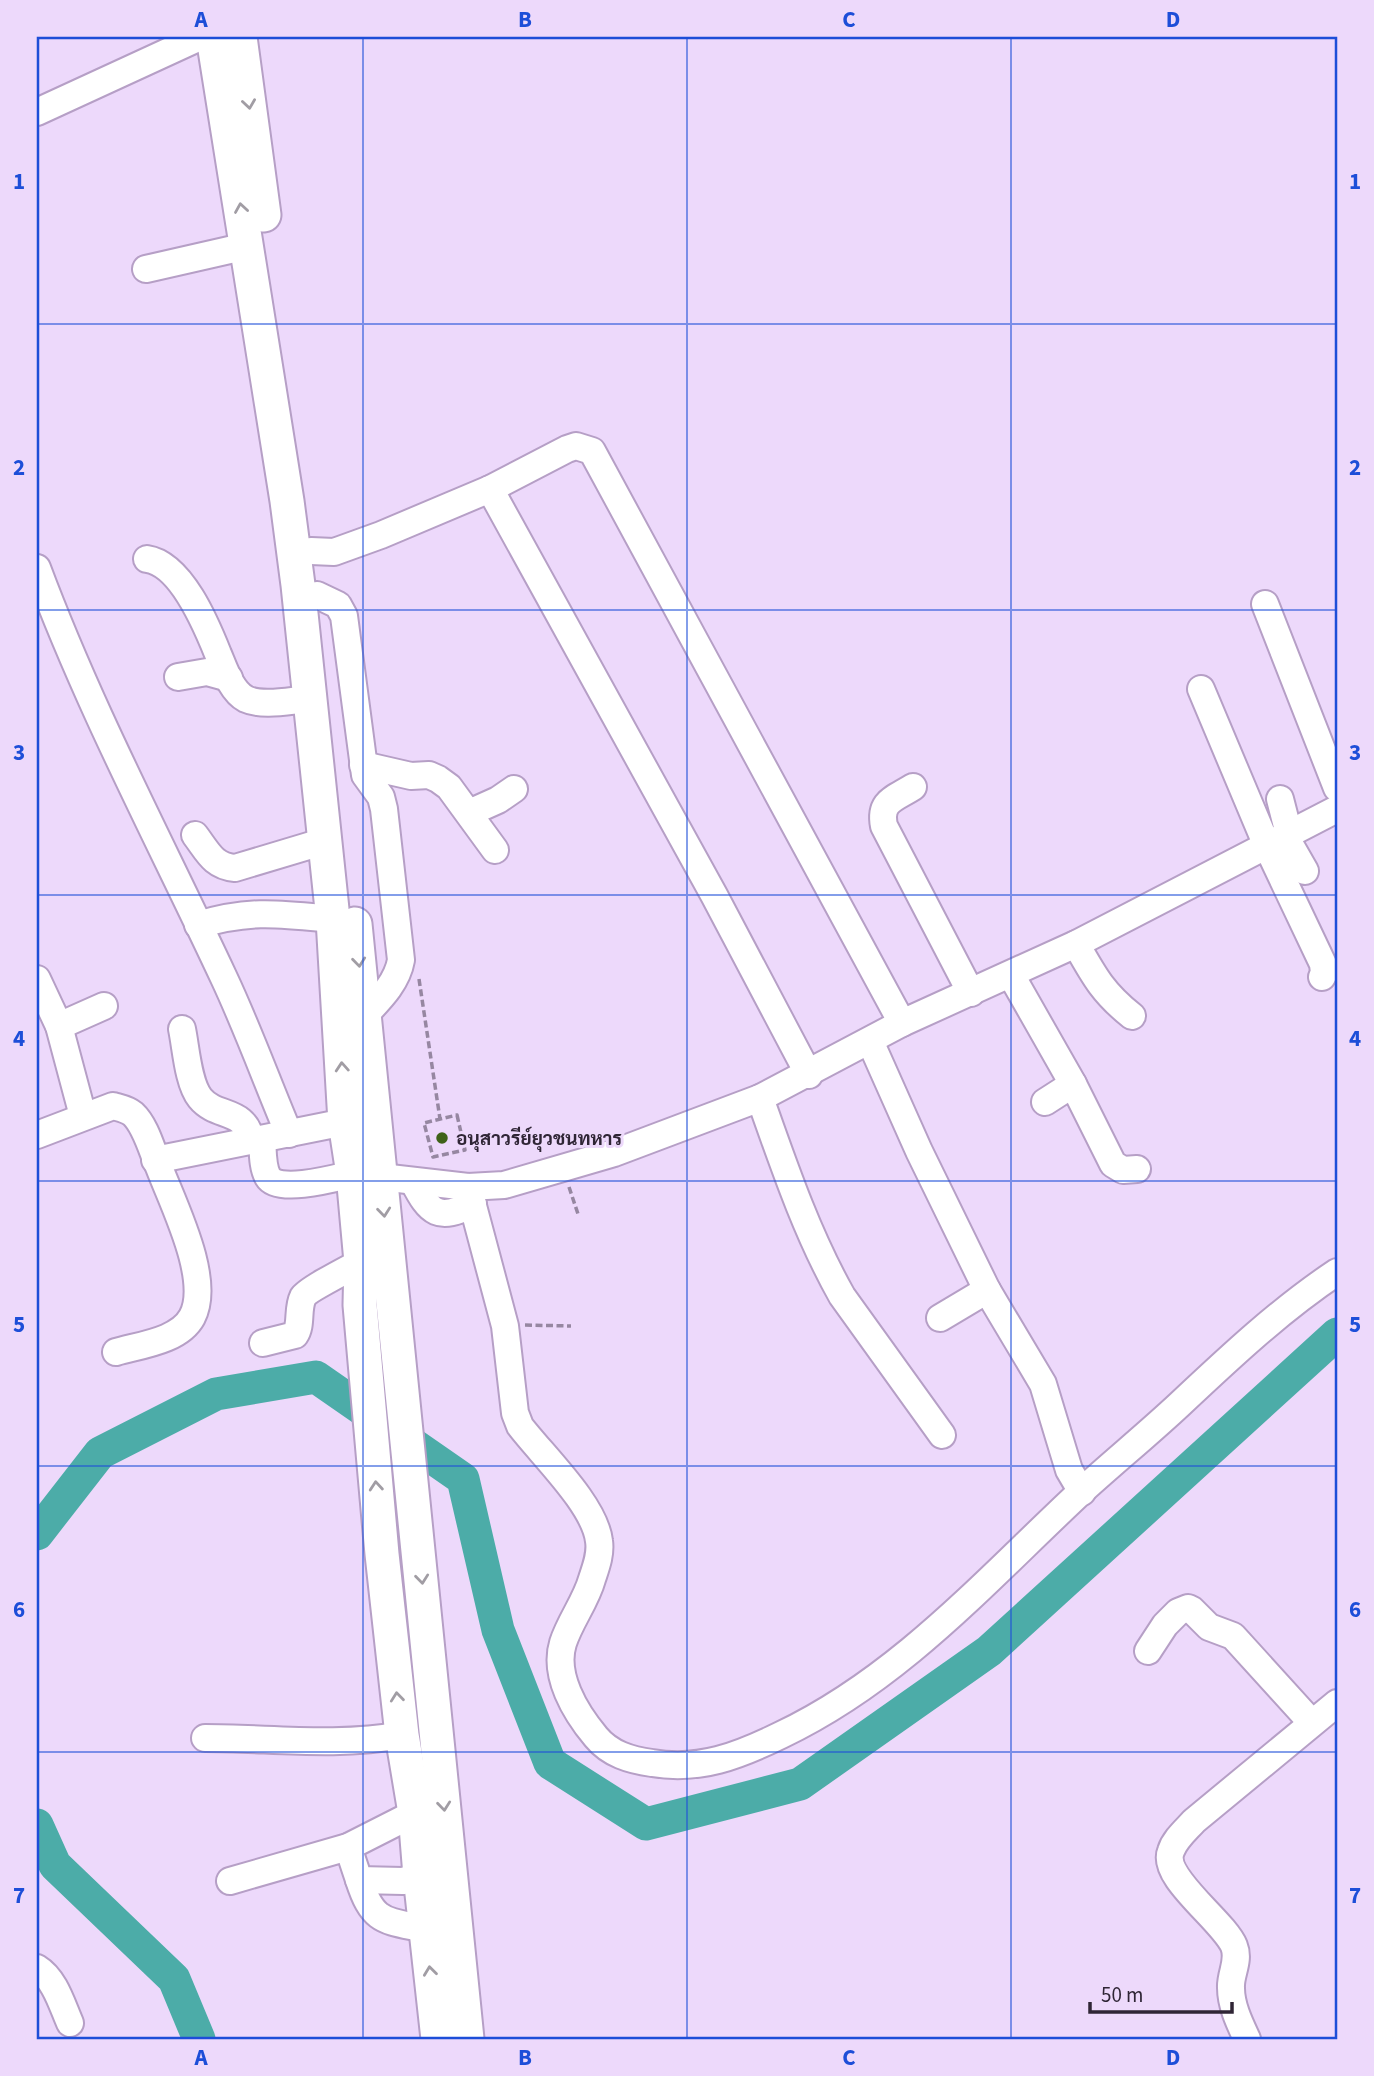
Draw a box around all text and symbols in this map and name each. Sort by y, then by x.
text: A [193,3,208,36]
text: B [518,3,532,36]
text: C [842,3,856,36]
text: D [1166,3,1180,36]
one-way arrow [241,98,256,110]
text: 1 [13,165,25,198]
text: 1 [1349,165,1361,198]
one-way arrow [234,203,249,214]
text: 2 [13,451,25,484]
text: 2 [1349,451,1361,484]
text: 3 [13,736,25,769]
text: 3 [1349,736,1361,769]
one-way arrow [351,956,366,968]
text: 4 [13,1022,25,1055]
text: 4 [1349,1022,1361,1055]
one-way arrow [335,1061,350,1072]
place label: อนุสาวรีย์ยุวชนทหาร [456,1126,622,1153]
marker: อนุสาวรีย์ยุวชนทหาร [434,1130,450,1146]
one-way arrow [377,1207,392,1218]
text: 5 [13,1308,25,1341]
text: 5 [1349,1308,1361,1341]
one-way arrow [369,1481,384,1492]
one-way arrow [414,1574,429,1585]
text: 6 [13,1593,25,1626]
text: 6 [1349,1593,1361,1626]
one-way arrow [390,1691,405,1703]
one-way arrow [436,1800,451,1811]
text: 7 [13,1879,25,1912]
text: 7 [1349,1879,1361,1912]
one-way arrow [423,1966,438,1977]
scale bar [1090,1971,1232,2015]
text: 50 m [1101,1980,1143,2010]
text: A [193,2041,208,2074]
text: B [518,2041,532,2074]
text: C [842,2041,856,2074]
text: D [1166,2041,1180,2074]

